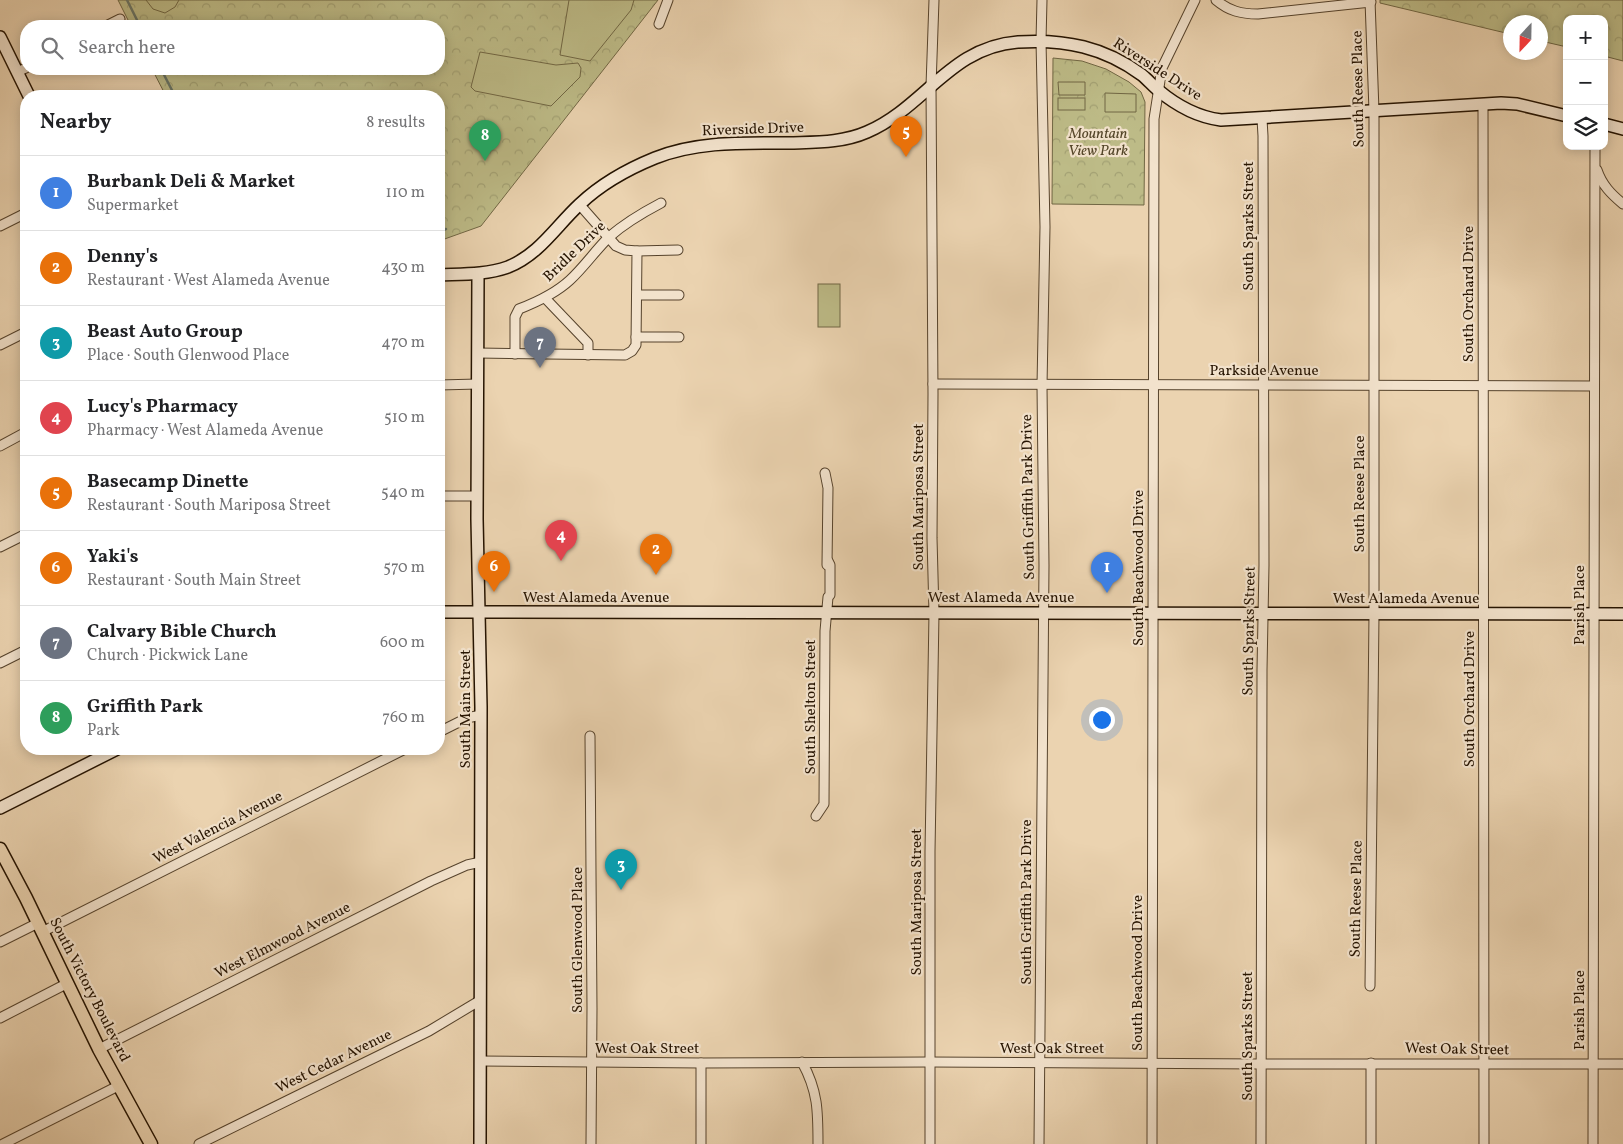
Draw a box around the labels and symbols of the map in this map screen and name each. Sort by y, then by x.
north arrow [1503,15,1548,60]
street label: South Reese Place [1347,30,1371,148]
street label: Riverside Drive [1108,33,1206,107]
pin: 5 [890,116,922,157]
street label: Riverside Drive [702,118,804,142]
pin: 8 [469,120,501,161]
park label: Mountain View Park [1068,124,1128,162]
street label: South Sparks Street [1239,161,1260,291]
street label: Bridle Drive [539,217,611,287]
street label: South Orchard Drive [1459,226,1480,362]
pin: 7 [524,327,556,368]
street label: Parkside Avenue [1209,361,1319,382]
street label: South Griffith Park Drive [1017,414,1041,580]
street label: South Mariposa Street [909,424,930,570]
street label: South Reese Place [1350,435,1371,553]
street label: South Beachwood Drive [1129,490,1150,646]
pin: 4 [545,520,577,561]
pin: 2 [640,534,672,575]
pin: 6 [478,551,510,592]
pin: 1 [1091,552,1123,593]
street label: Parish Place [1570,565,1591,645]
street label: South Sparks Street [1238,566,1262,696]
street label: West Alameda Avenue [523,588,669,609]
street label: West Alameda Avenue [928,588,1074,609]
street label: West Alameda Avenue [1333,589,1479,610]
street label: South Orchard Drive [1460,631,1481,767]
street label: South Shelton Street [801,639,822,775]
street label: South Main Street [456,649,477,769]
your location [1089,707,1115,733]
street label: West Valencia Avenue [150,786,286,870]
street label: South Griffith Park Drive [1017,819,1038,985]
street label: South Mariposa Street [907,829,928,975]
street label: South Reese Place [1345,840,1369,958]
pin: 3 [605,849,637,890]
street label: South Glenwood Place [568,867,589,1013]
street label: South Beachwood Drive [1128,895,1149,1051]
street label: West Elmwood Avenue [212,898,354,984]
street label: South Victory Boulevard [43,914,135,1066]
street label: Parish Place [1570,970,1591,1050]
street label: South Sparks Street [1238,971,1259,1101]
street label: West Cedar Avenue [272,1025,396,1099]
street label: West Oak Street [595,1039,699,1060]
street label: West Oak Street [1000,1039,1104,1060]
street label: West Oak Street [1405,1039,1509,1061]

